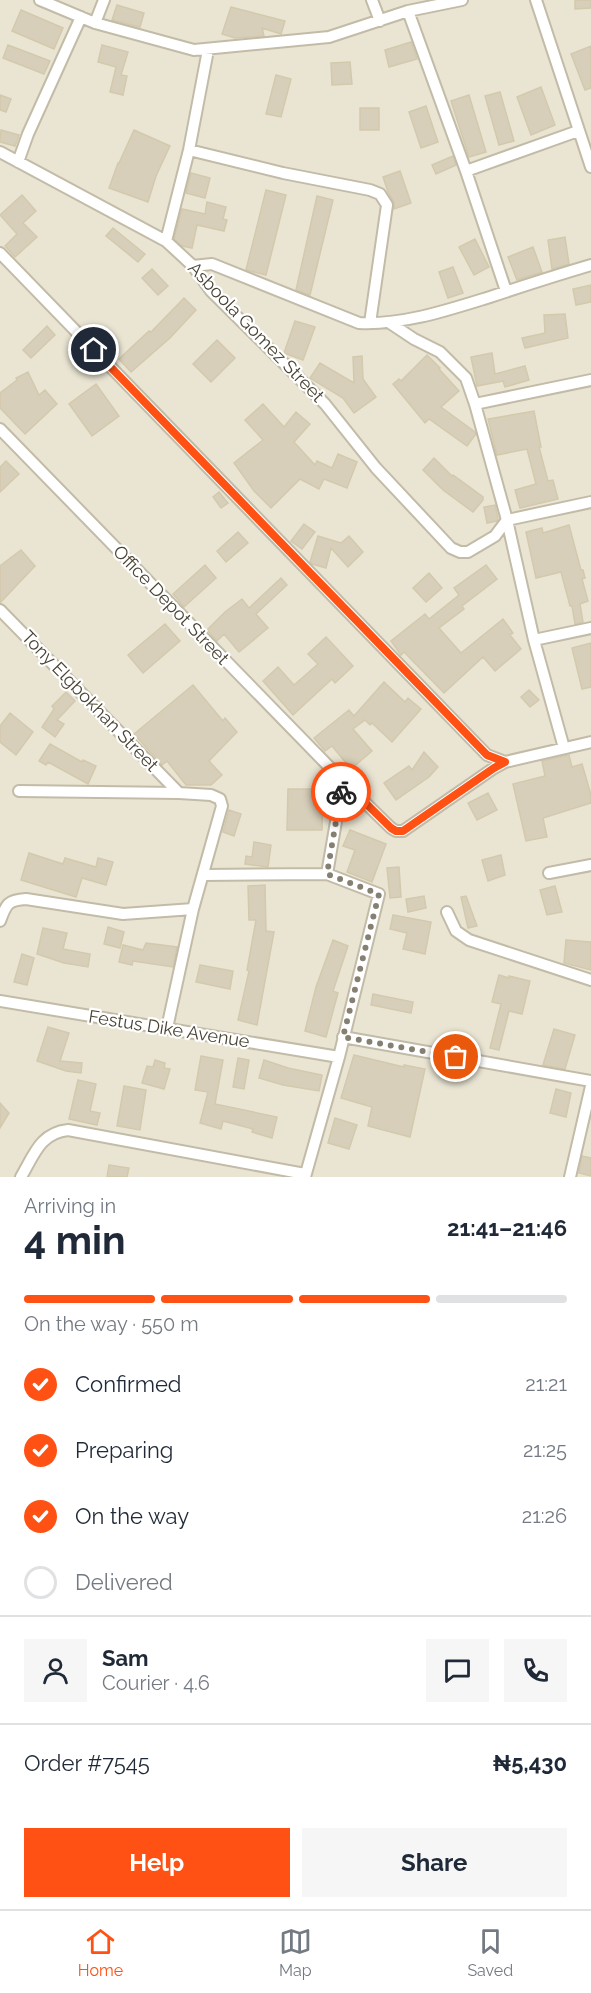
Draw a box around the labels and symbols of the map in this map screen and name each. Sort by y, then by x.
street label: Asboola Gomez Street [184,257,329,406]
pin [68,324,119,375]
street label: Office Depot Street [109,541,234,669]
street label: Tony Elgbokhan Street [18,626,163,775]
courier [311,762,371,822]
street label: Festus Dike Avenue [87,1005,252,1052]
pin [430,1031,481,1082]

